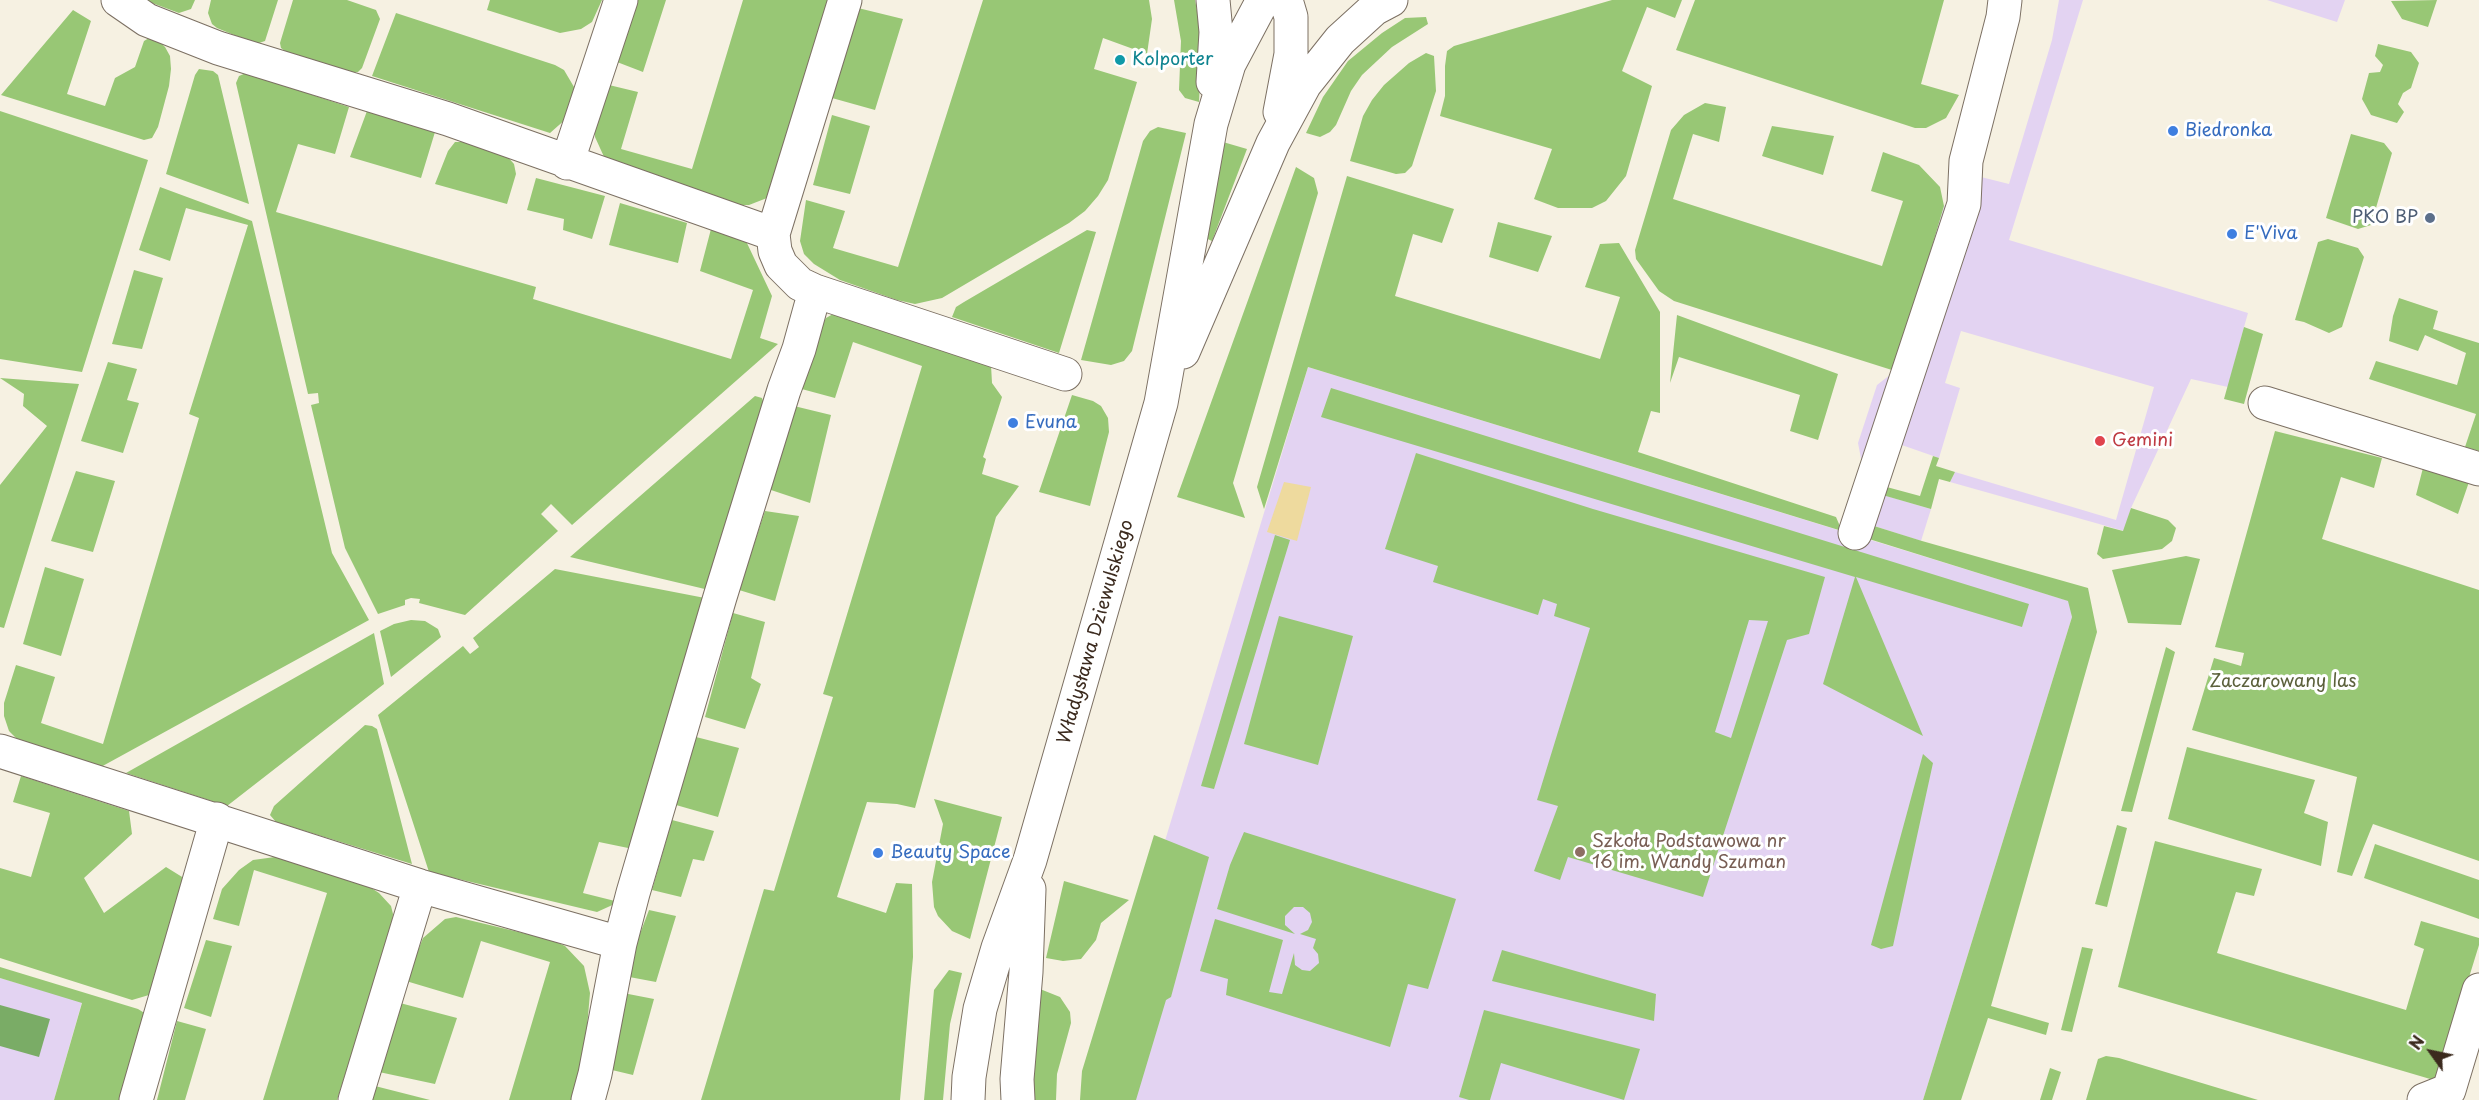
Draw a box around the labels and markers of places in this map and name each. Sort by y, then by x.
place label: Kolporter [1132,49,1213,71]
marker: Kolporter [1113,53,1127,67]
place label: Biedronka [2185,120,2272,142]
marker: Biedronka [2166,124,2180,138]
place label: PKO BP [2352,207,2418,229]
marker: PKO BP [2423,211,2437,225]
place label: E'Viva [2244,223,2297,245]
marker: E'Viva [2225,227,2239,241]
place label: Evuna [1025,412,1077,434]
marker: Evuna [1006,416,1020,430]
place label: Gemini [2112,430,2173,452]
marker: Gemini [2093,434,2107,448]
place label: Szkoła Podstawowa nr 16 im. Wandy Szuman [1592,831,1786,874]
place label: Beauty Space [890,842,1011,864]
marker: Szkoła Podstawowa nr 16 im. Wandy Szuman [1573,845,1587,859]
marker: Beauty Space [871,846,885,860]

